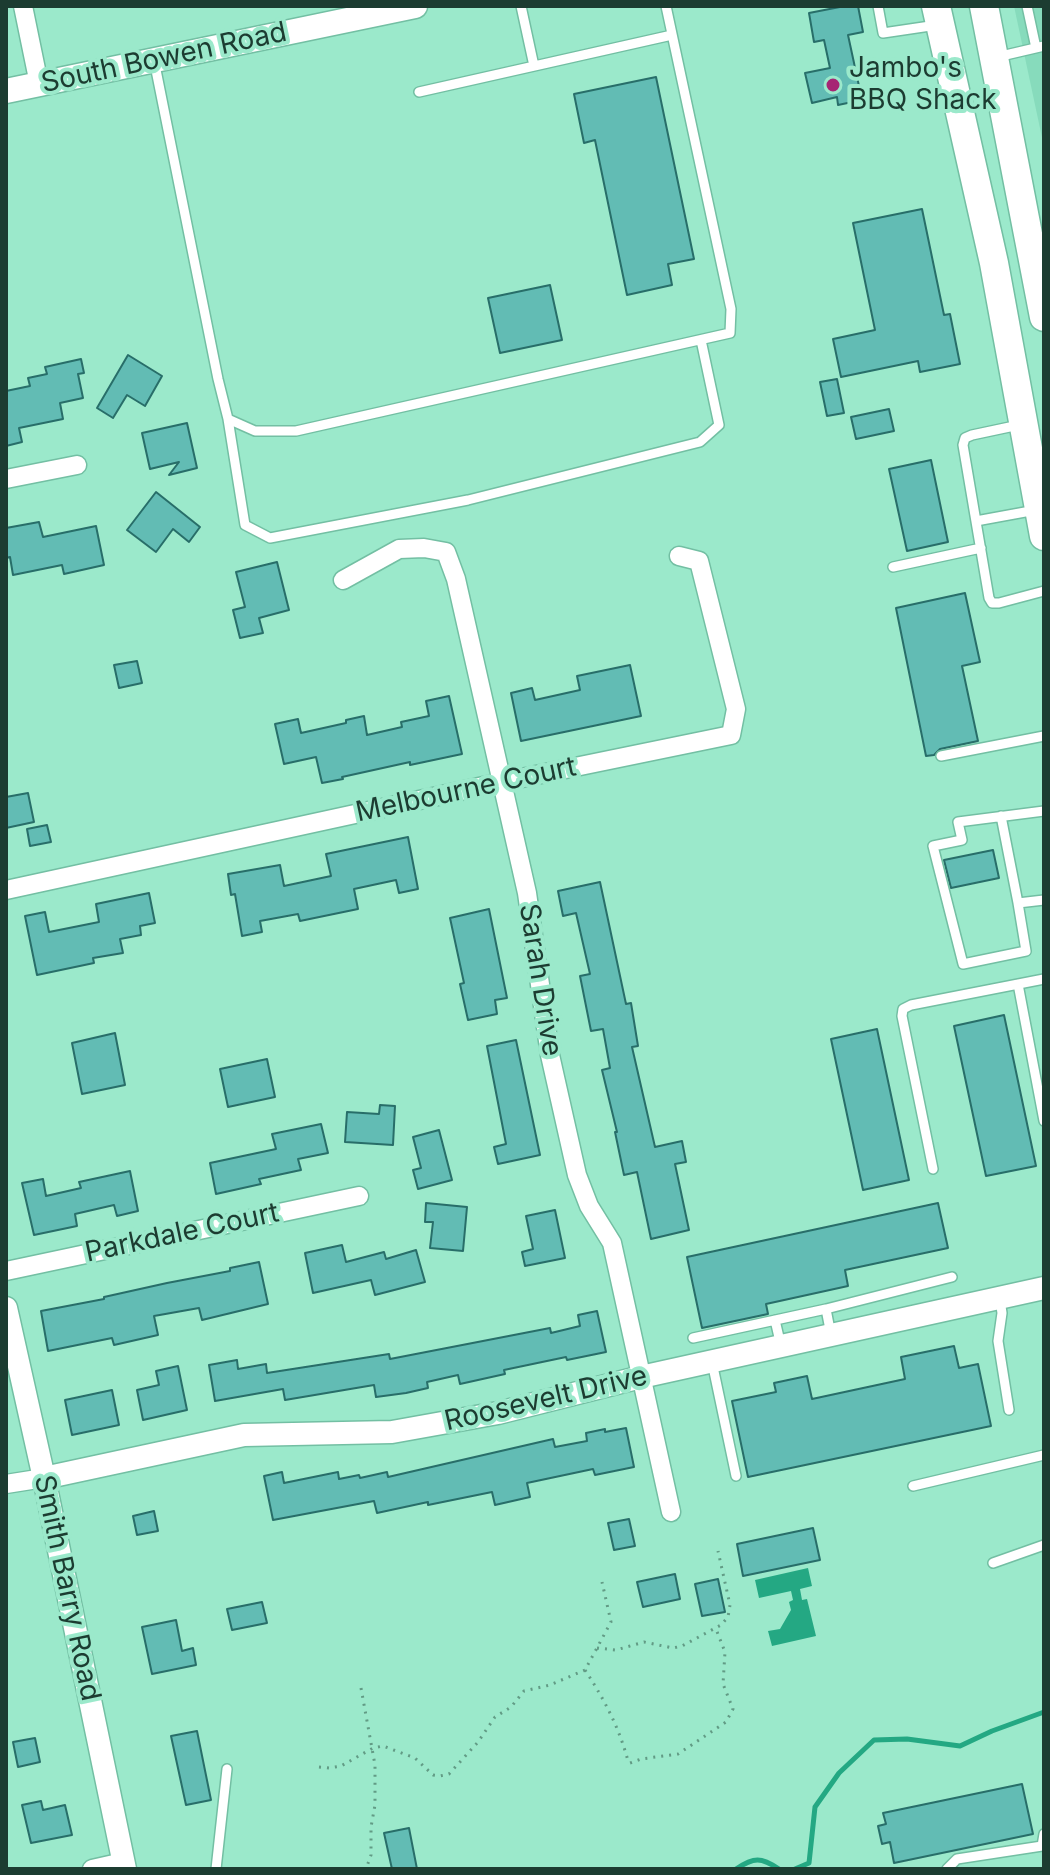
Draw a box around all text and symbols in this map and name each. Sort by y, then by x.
street label: South Bowen Road [38,16,290,100]
place label: Jambo's BBQ Shack [849,52,997,118]
marker: Jambo's BBQ Shack [824,76,842,94]
street label: Melbourne Court [353,750,579,830]
street label: Sarah Drive [511,901,569,1059]
street label: Parkdale Court [82,1196,282,1270]
street label: Roosevelt Drive [441,1359,651,1439]
street label: Smith Barry Road [27,1472,107,1704]

